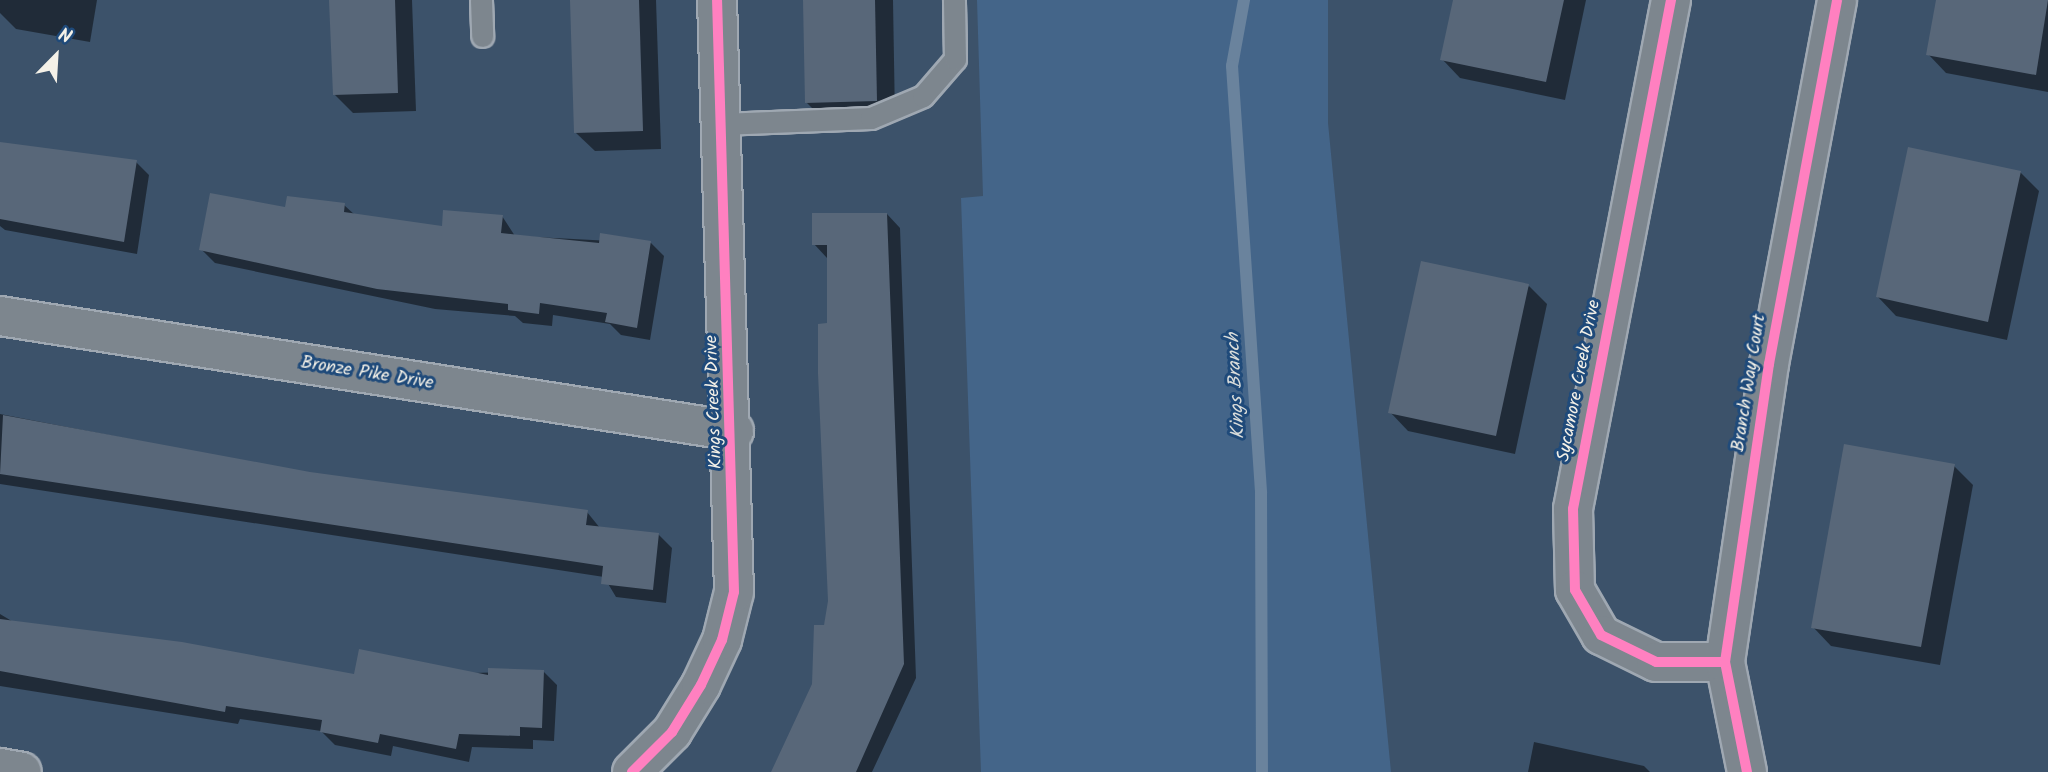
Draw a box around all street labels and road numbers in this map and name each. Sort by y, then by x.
street label: Sycamore Creek Drive [1554,298,1606,464]
street label: Branch Way Court [1728,313,1772,453]
street label: Kings Creek Drive [702,335,728,469]
street label: Bronze Pike Drive [299,353,435,395]

